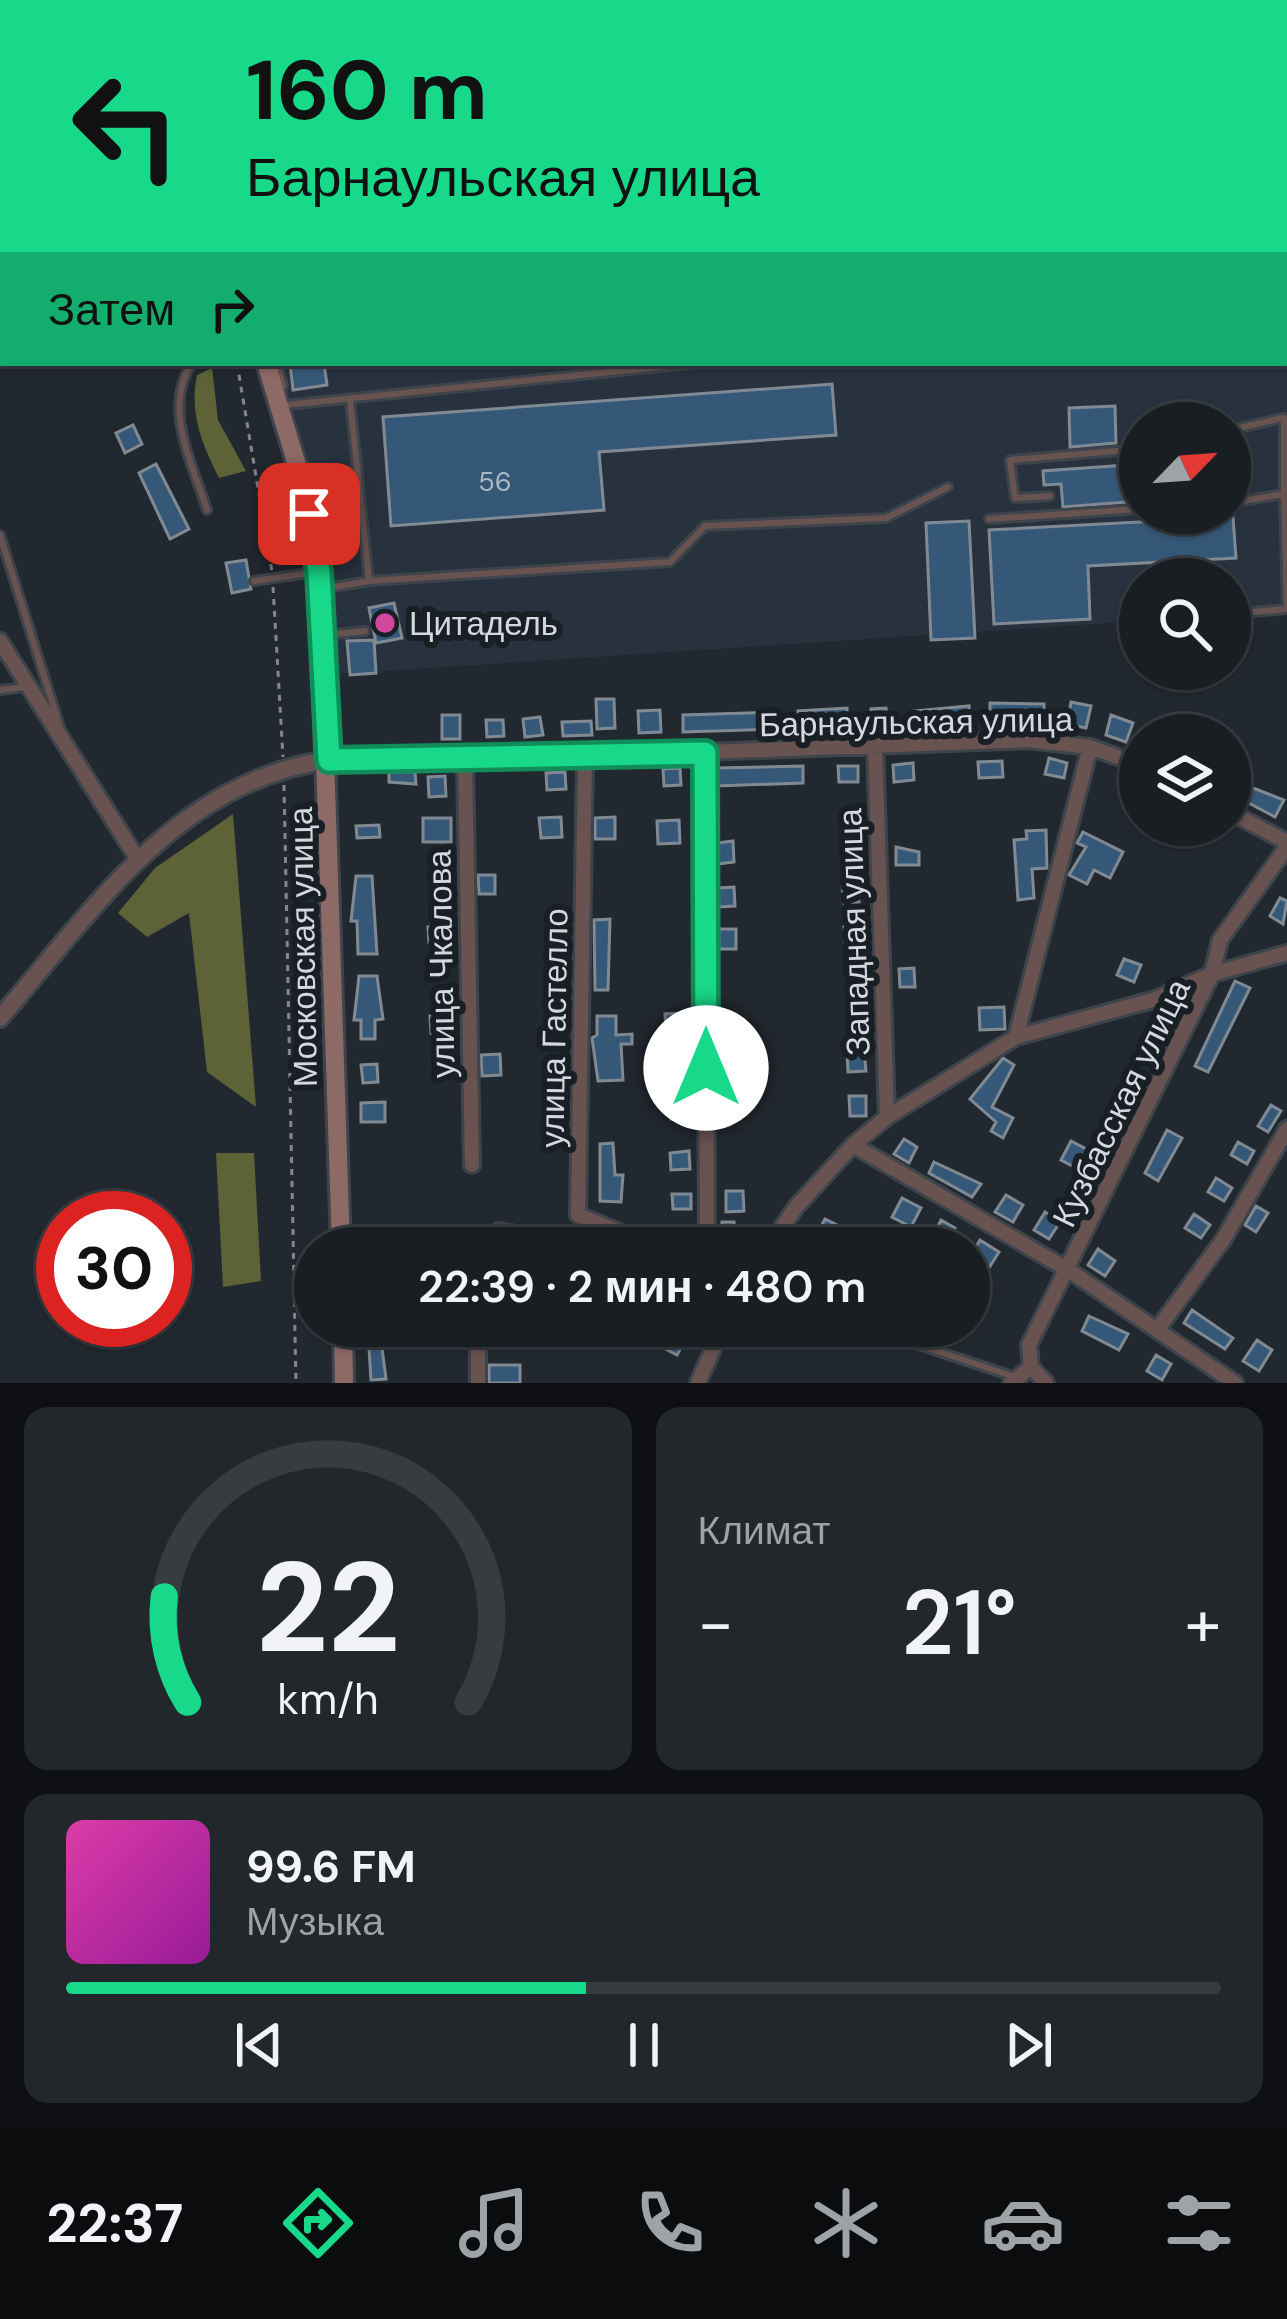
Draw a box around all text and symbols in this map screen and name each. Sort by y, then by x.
text: 160 m [246,36,488,145]
icon: left [48,48,204,204]
text: Барнаульская улица [246,142,760,213]
icon: right [199,276,265,342]
text: Затем [48,280,175,339]
north arrow [1119,402,1251,534]
map controls [1119,402,1251,846]
pin [258,463,360,565]
house number: 56 [478,464,512,499]
icon: arrive [276,481,342,547]
button: search [1119,558,1251,690]
place label: Цитадель [409,602,558,645]
marker: Цитадель [372,610,398,636]
street label: Барнаульская улица [759,698,1074,746]
button: layers [1119,714,1251,846]
street label: Московская улица [279,806,327,1088]
street label: Западная улица [828,807,880,1057]
street label: улица Чкалова [417,849,464,1079]
street label: улица Гастелло [530,908,578,1148]
street label: Кузбасская улица [1042,971,1200,1234]
position arrow [643,1005,769,1131]
speed limit sign: 30 [36,1191,192,1347]
text: 22:39 · 2 мин · 480 m [418,1257,866,1316]
text: Климат [698,1505,830,1556]
text: 22 [256,1527,400,1690]
text: 21° [902,1565,1017,1682]
text: − [698,1581,734,1666]
text: + [1185,1581,1221,1666]
text: km/h [277,1670,378,1726]
text: 99.6 FM [246,1837,416,1896]
text: Музыка [246,1896,384,1947]
icon: previous [226,2012,292,2078]
icon: pause [611,2012,677,2078]
icon: next [996,2012,1062,2078]
icon: directions [276,2181,360,2265]
icon: music [452,2181,536,2265]
icon: phone [628,2181,712,2265]
icon: climate [804,2181,888,2265]
icon: car [981,2181,1065,2265]
icon: filters [1157,2181,1241,2265]
text: 22:37 [46,2188,183,2259]

